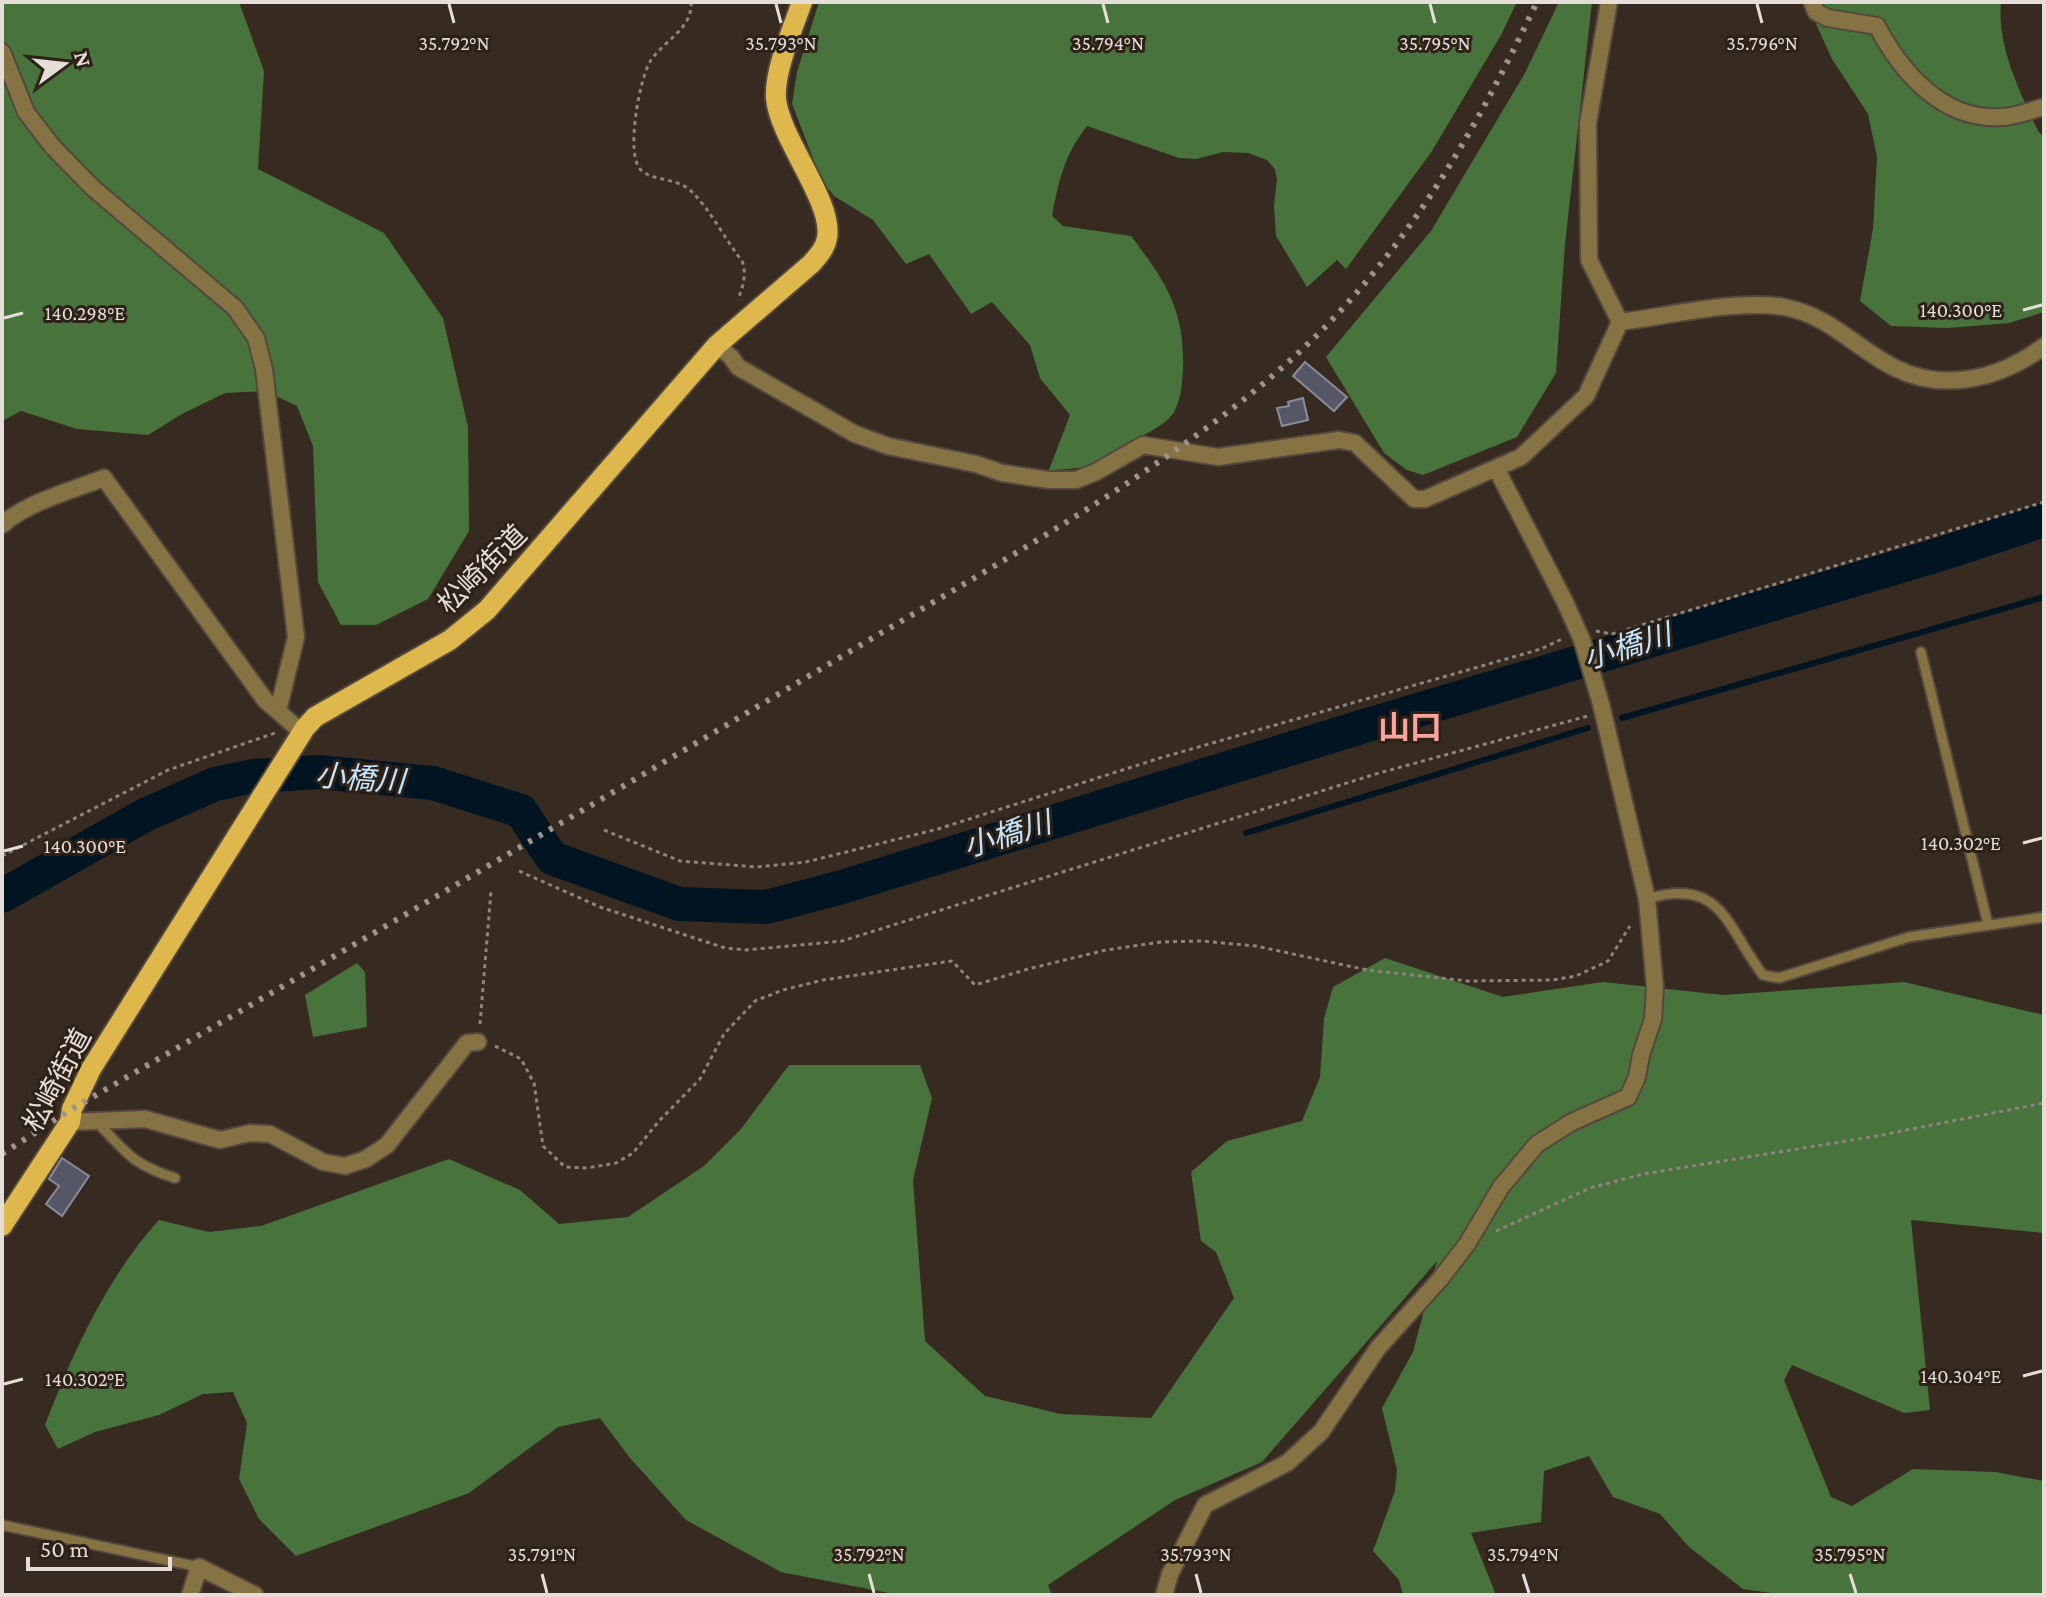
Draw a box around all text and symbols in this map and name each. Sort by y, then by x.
north arrow [24,24,104,104]
text: 35.792°N [418,32,490,54]
text: 35.793°N [745,32,817,54]
text: 35.794°N [1072,32,1144,54]
text: 35.795°N [1399,32,1471,54]
text: 35.796°N [1726,32,1798,54]
text: N [69,48,97,69]
text: 140.300°E [1920,299,2002,321]
text: 140.298°E [45,302,125,324]
street label: 松崎街道 [431,518,533,620]
water label: 小橋川 [1579,616,1678,675]
district label: 山口 [1378,709,1442,745]
water label: 小橋川 [314,758,409,798]
water label: 小橋川 [959,804,1058,863]
text: 140.302°E [1921,832,2001,854]
text: 140.300°E [44,835,126,857]
street label: 松崎街道 [17,1023,97,1137]
text: 140.304°E [1921,1365,2002,1387]
text: 140.302°E [45,1368,125,1390]
scale bar [28,1521,170,1571]
text: 50 m [40,1535,89,1562]
text: 35.791°N [508,1543,576,1565]
text: 35.792°N [833,1543,905,1565]
text: 35.793°N [1160,1543,1232,1565]
text: 35.794°N [1487,1543,1559,1565]
text: 35.795°N [1814,1543,1886,1565]

